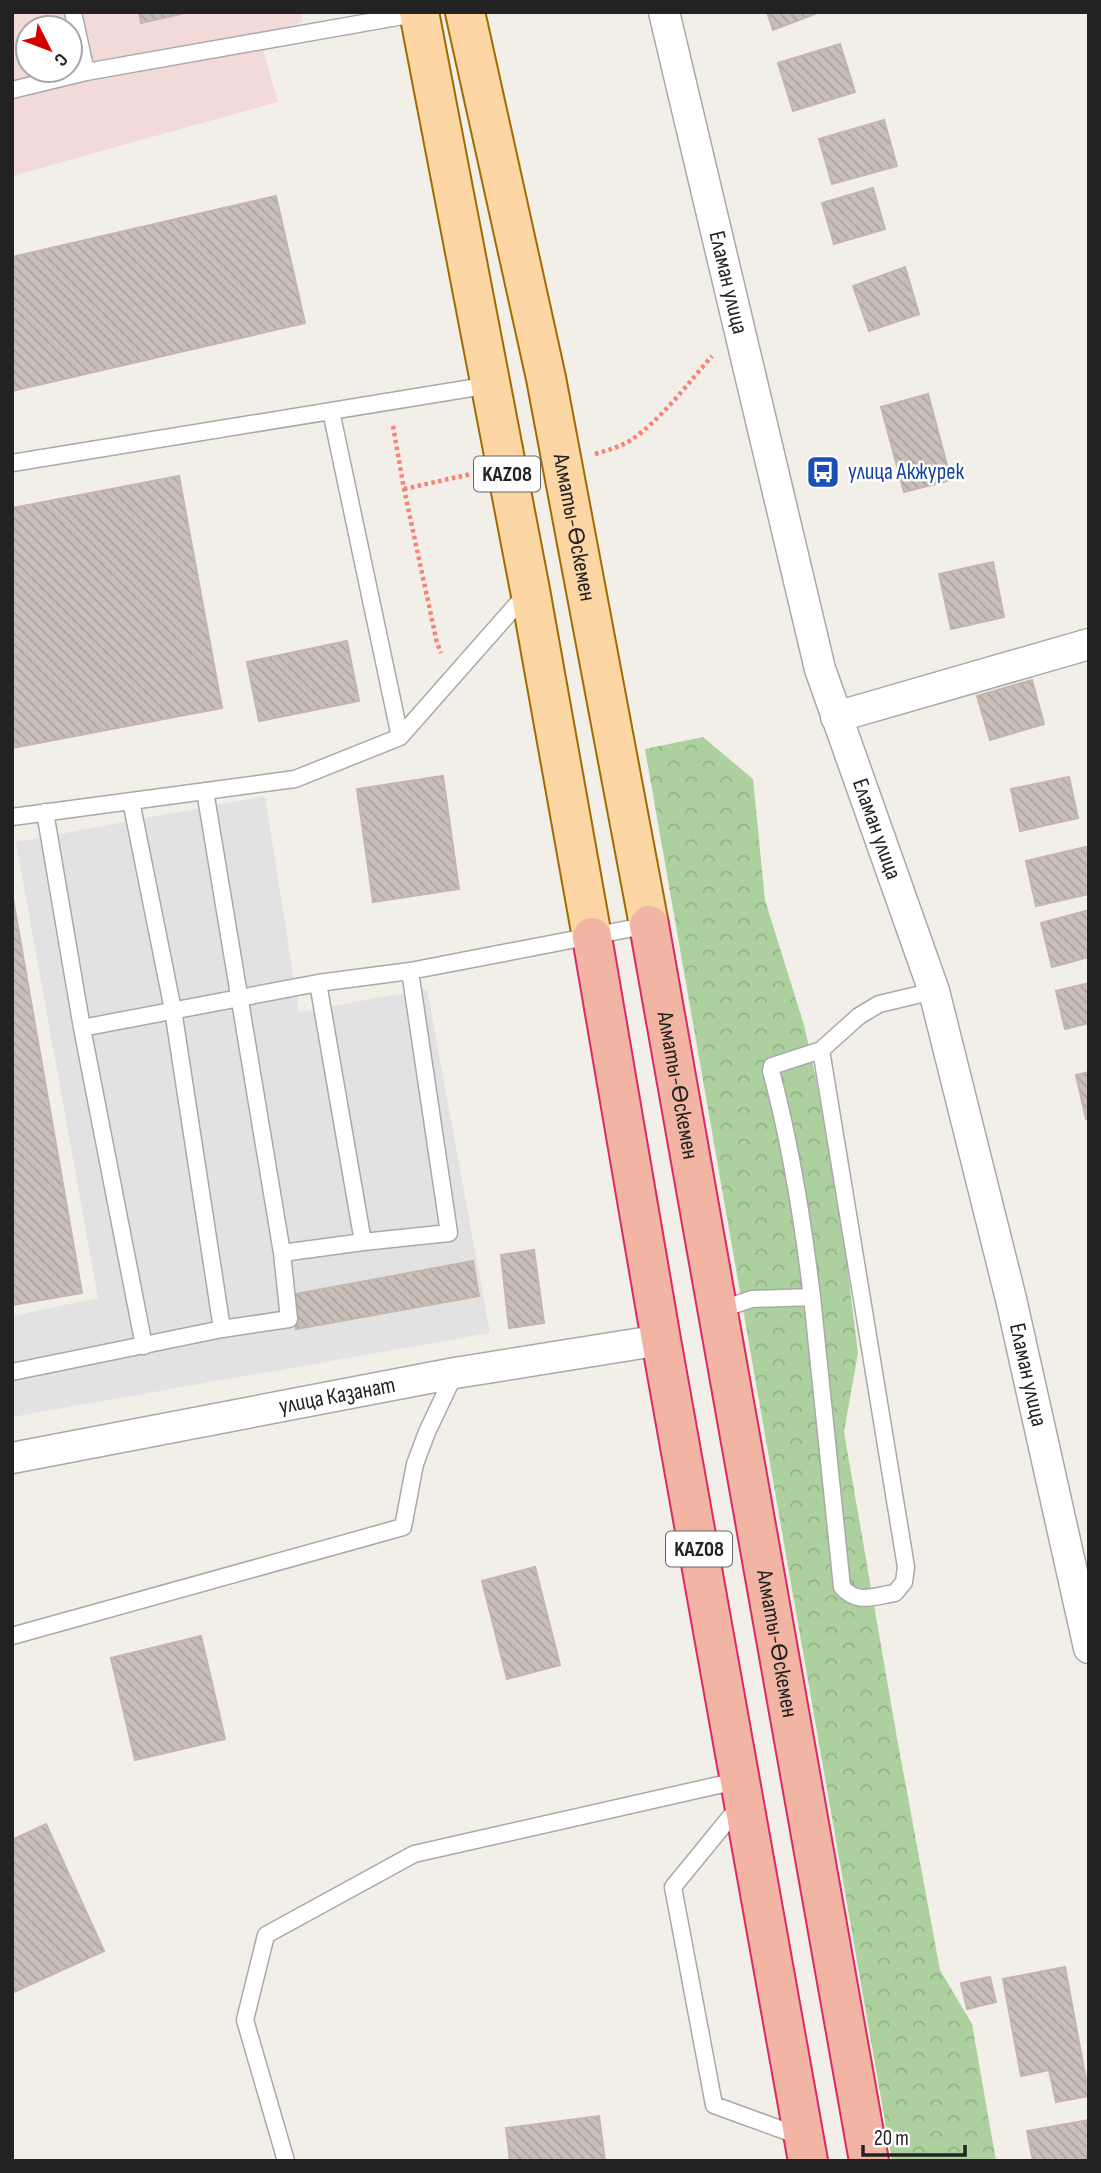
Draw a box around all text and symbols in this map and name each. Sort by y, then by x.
north arrow [14,14,84,84]
text: С [49,48,72,71]
street label: Еламан улица [702,228,754,337]
street label: Алматы-Өскемен [546,450,602,604]
bus stop icon: улица Акжурек [804,453,842,491]
road number: KAZ08 [474,456,540,491]
place label: улица Акжурек [848,458,964,486]
street label: Еламан улица [846,775,907,883]
street label: Алматы-Өскемен [651,1008,704,1162]
street label: Еламан улица [1003,1320,1053,1429]
street label: улица Казанат [276,1371,398,1421]
road number: KAZ08 [666,1532,732,1566]
street label: Алматы-Өскемен [750,1567,804,1720]
scale bar [863,2114,964,2158]
text: 20 m [874,2126,909,2151]

